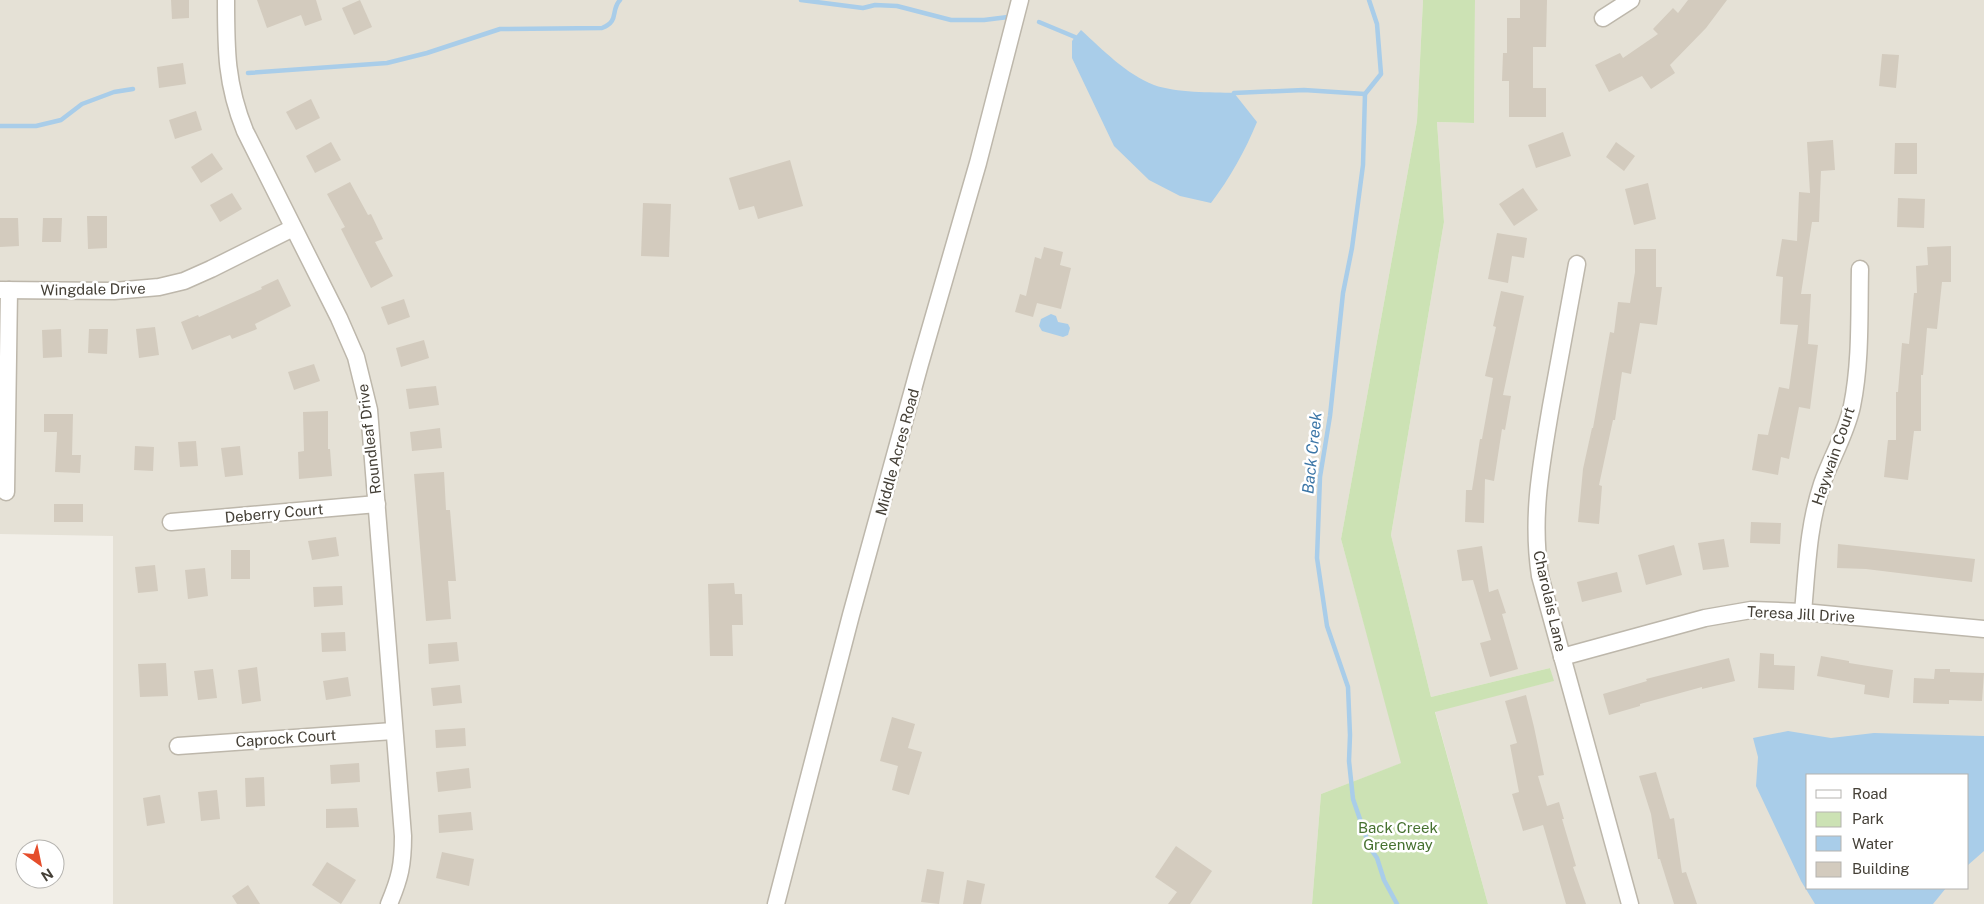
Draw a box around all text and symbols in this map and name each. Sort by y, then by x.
street label: Wingdale Drive [40,280,146,298]
street label: Roundleaf Drive [354,383,384,495]
street label: Middle Acres Road [872,387,922,517]
street label: Haywain Court [1808,405,1858,507]
water label: Back Creek [1298,411,1326,495]
street label: Deberry Court [224,500,324,526]
street label: Charolais Lane [1530,549,1570,653]
street label: Teresa Jill Drive [1747,603,1855,625]
street label: Caprock Court [235,726,337,750]
legend [1806,774,1969,889]
text: Road [1852,785,1888,802]
text: Park [1852,810,1884,827]
park label: Back Creek Greenway [1358,819,1438,853]
text: Water [1852,835,1894,852]
north arrow [15,839,65,889]
text: Building [1852,860,1910,877]
text: N [38,865,56,885]

